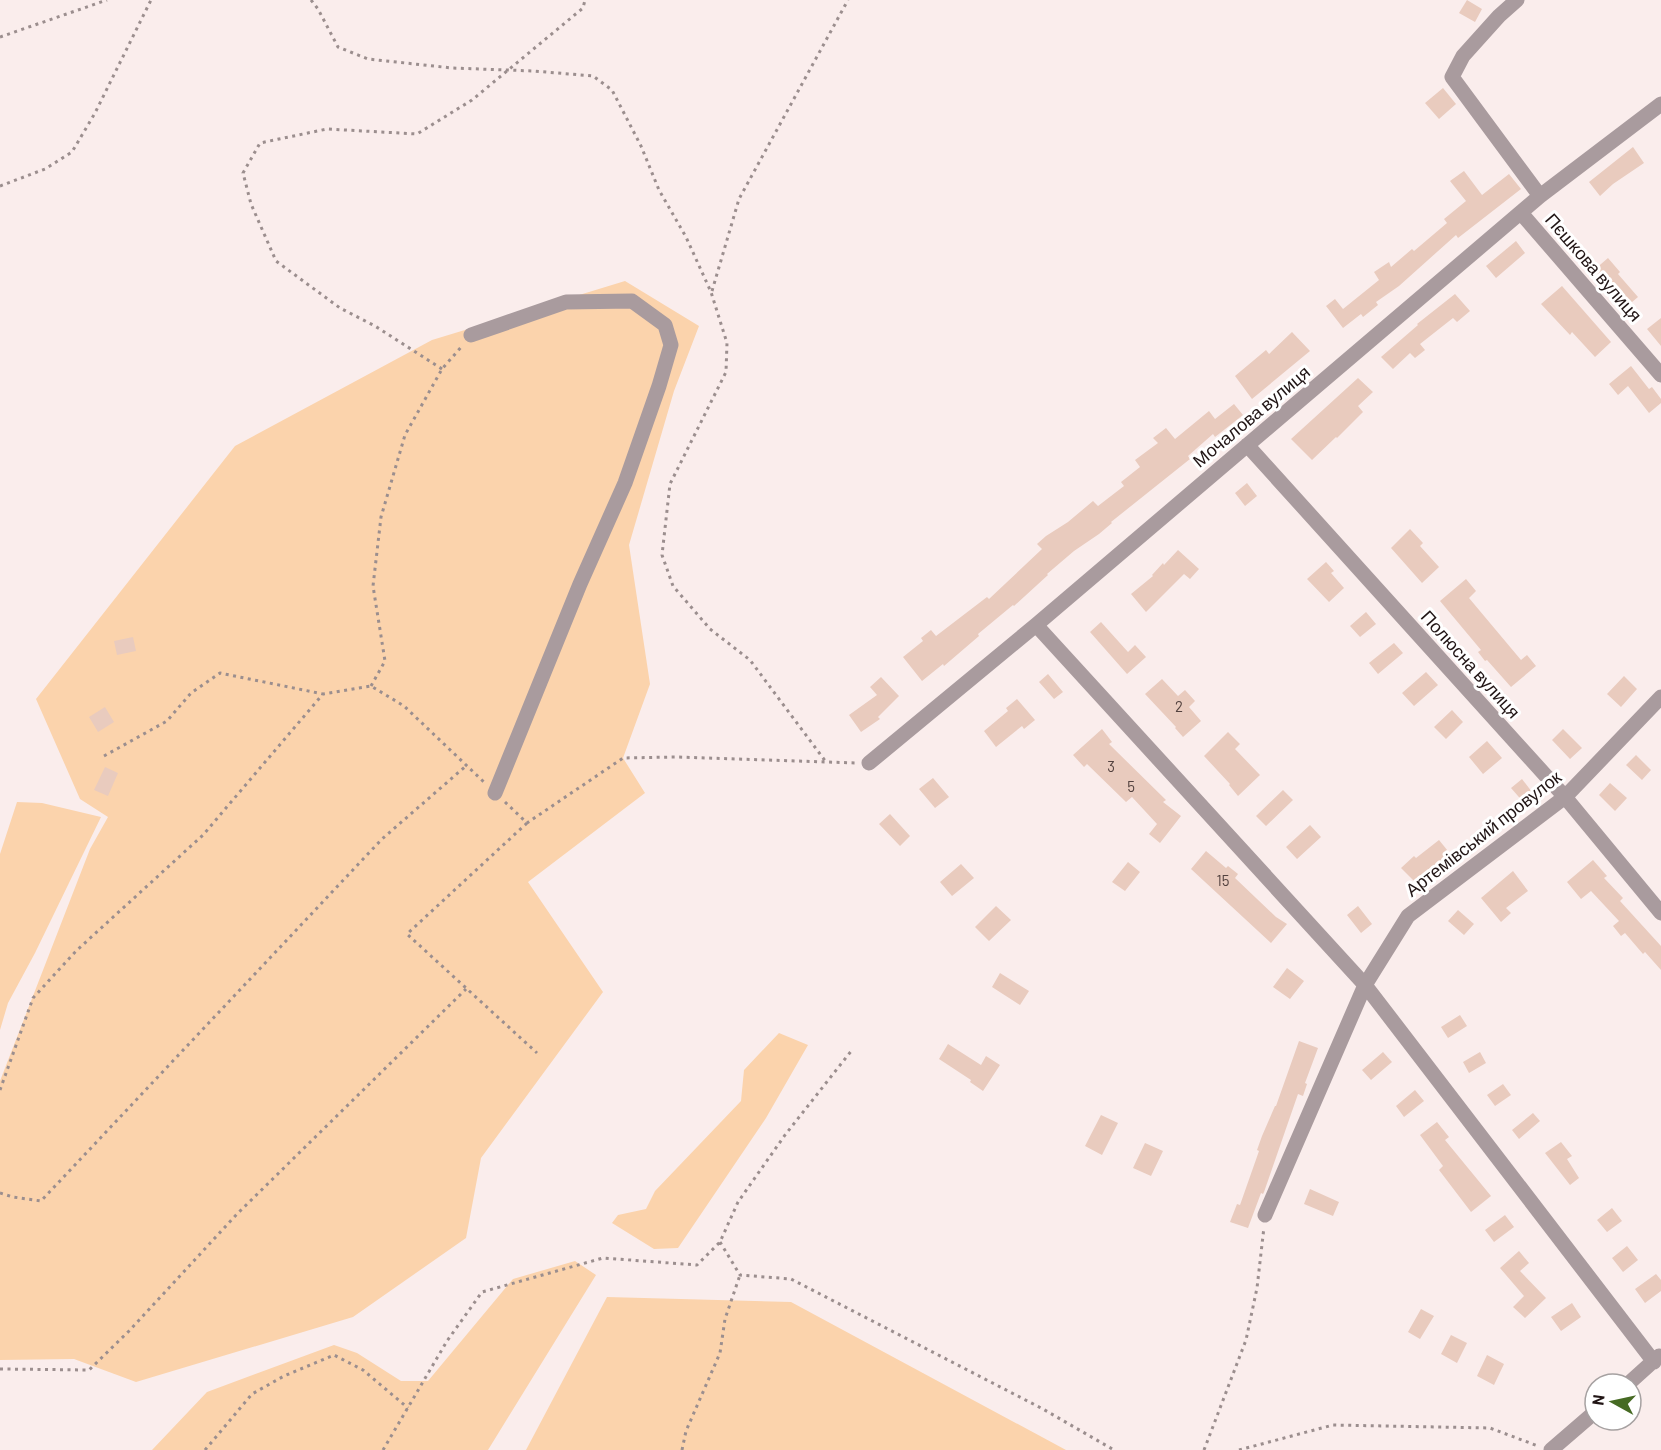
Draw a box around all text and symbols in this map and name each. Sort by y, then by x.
street label: Пєшкова вулиця [1541,208,1647,326]
street label: Мочалова вулиця [1188,361,1314,471]
street label: Полюсна вулиця [1417,606,1525,722]
house number: 2 [1175,697,1183,715]
house number: 3 [1107,757,1115,775]
street label: Артемівський провулок [1401,765,1565,901]
house number: 5 [1127,777,1135,795]
house number: 15 [1217,871,1229,889]
north arrow [1583,1372,1643,1432]
text: N [1588,1393,1608,1406]

